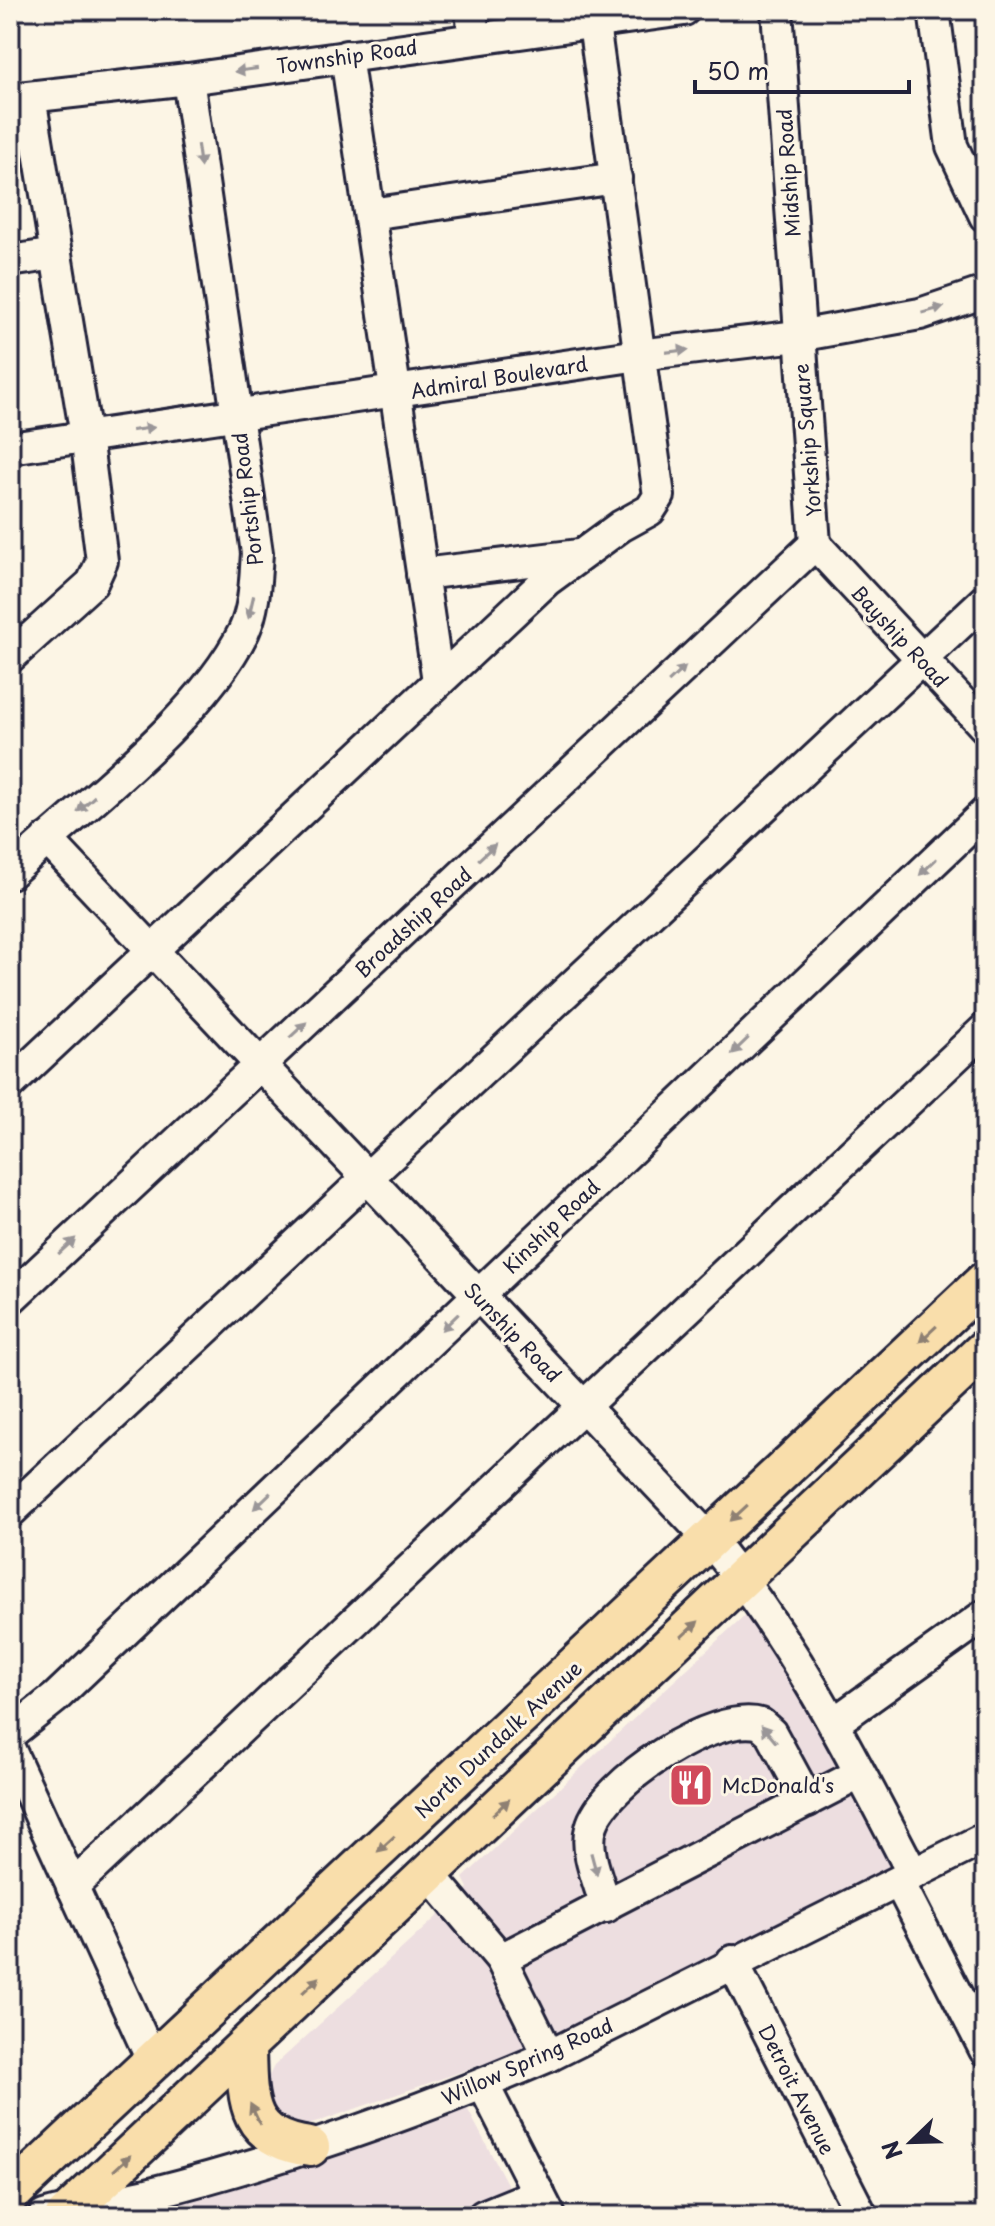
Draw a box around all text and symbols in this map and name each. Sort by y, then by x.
street label: Township Road [275,31,419,81]
scale bar [695,44,909,94]
text: 50 m [707,52,769,88]
one-way arrow [234,64,259,77]
street label: Midship Road [769,108,807,238]
one-way arrow [193,144,206,169]
one-way arrow [922,303,946,316]
one-way arrow [665,344,690,357]
street label: Admiral Boulevard [408,348,590,406]
street label: Yorkship Square [785,362,829,518]
one-way arrow [131,422,156,435]
street label: Portship Road [224,431,270,567]
street label: Bayship Road [844,578,956,694]
one-way arrow [244,595,256,620]
one-way arrow [667,666,686,684]
one-way arrow [77,795,97,812]
one-way arrow [478,844,497,862]
one-way arrow [919,858,938,876]
street label: Broadship Road [348,860,478,984]
one-way arrow [288,1022,307,1040]
one-way arrow [731,1036,750,1055]
street label: Kinship Road [496,1172,606,1280]
one-way arrow [57,1238,76,1256]
street label: Sunship Road [457,1275,569,1389]
one-way arrow [441,1312,460,1330]
one-way arrow [919,1325,938,1343]
one-way arrow [253,1491,272,1510]
one-way arrow [730,1503,749,1521]
one-way arrow [680,1620,699,1638]
street label: North Dundalk Avenue [408,1653,588,1825]
one-way arrow [761,1724,777,1744]
restaurant icon: McDonald's [667,1761,715,1809]
place label: McDonald's [722,1770,834,1800]
one-way arrow [491,1798,510,1816]
one-way arrow [377,1834,396,1852]
one-way arrow [588,1852,601,1876]
one-way arrow [302,1976,321,1994]
street label: Willow Spring Road [436,2010,618,2112]
street label: Detroit Avenue [751,2018,843,2160]
one-way arrow [249,2102,262,2126]
north arrow [871,2102,951,2182]
text: N [873,2136,910,2165]
one-way arrow [112,2154,131,2172]

